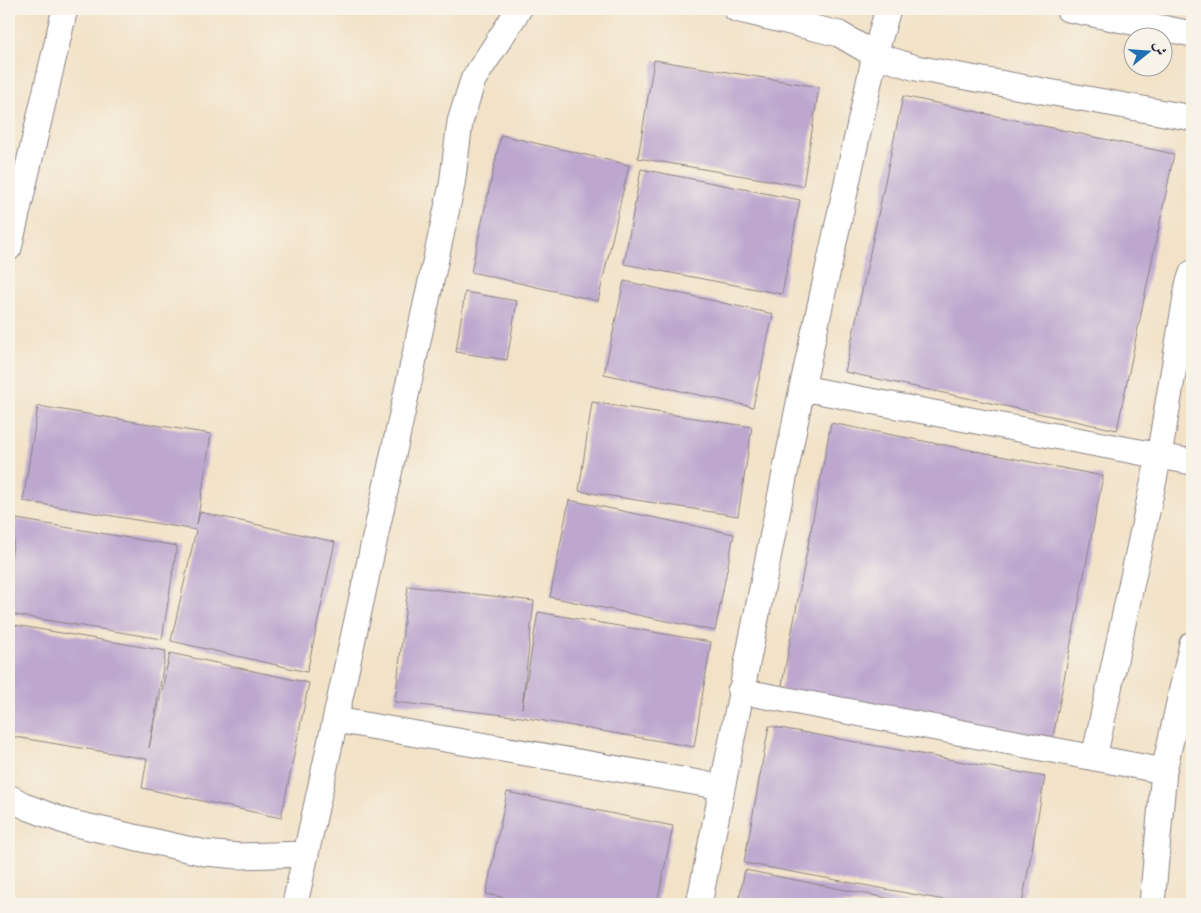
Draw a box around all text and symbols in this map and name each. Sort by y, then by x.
north arrow [1124,28,1174,78]
text: ش [1149,39,1170,58]

